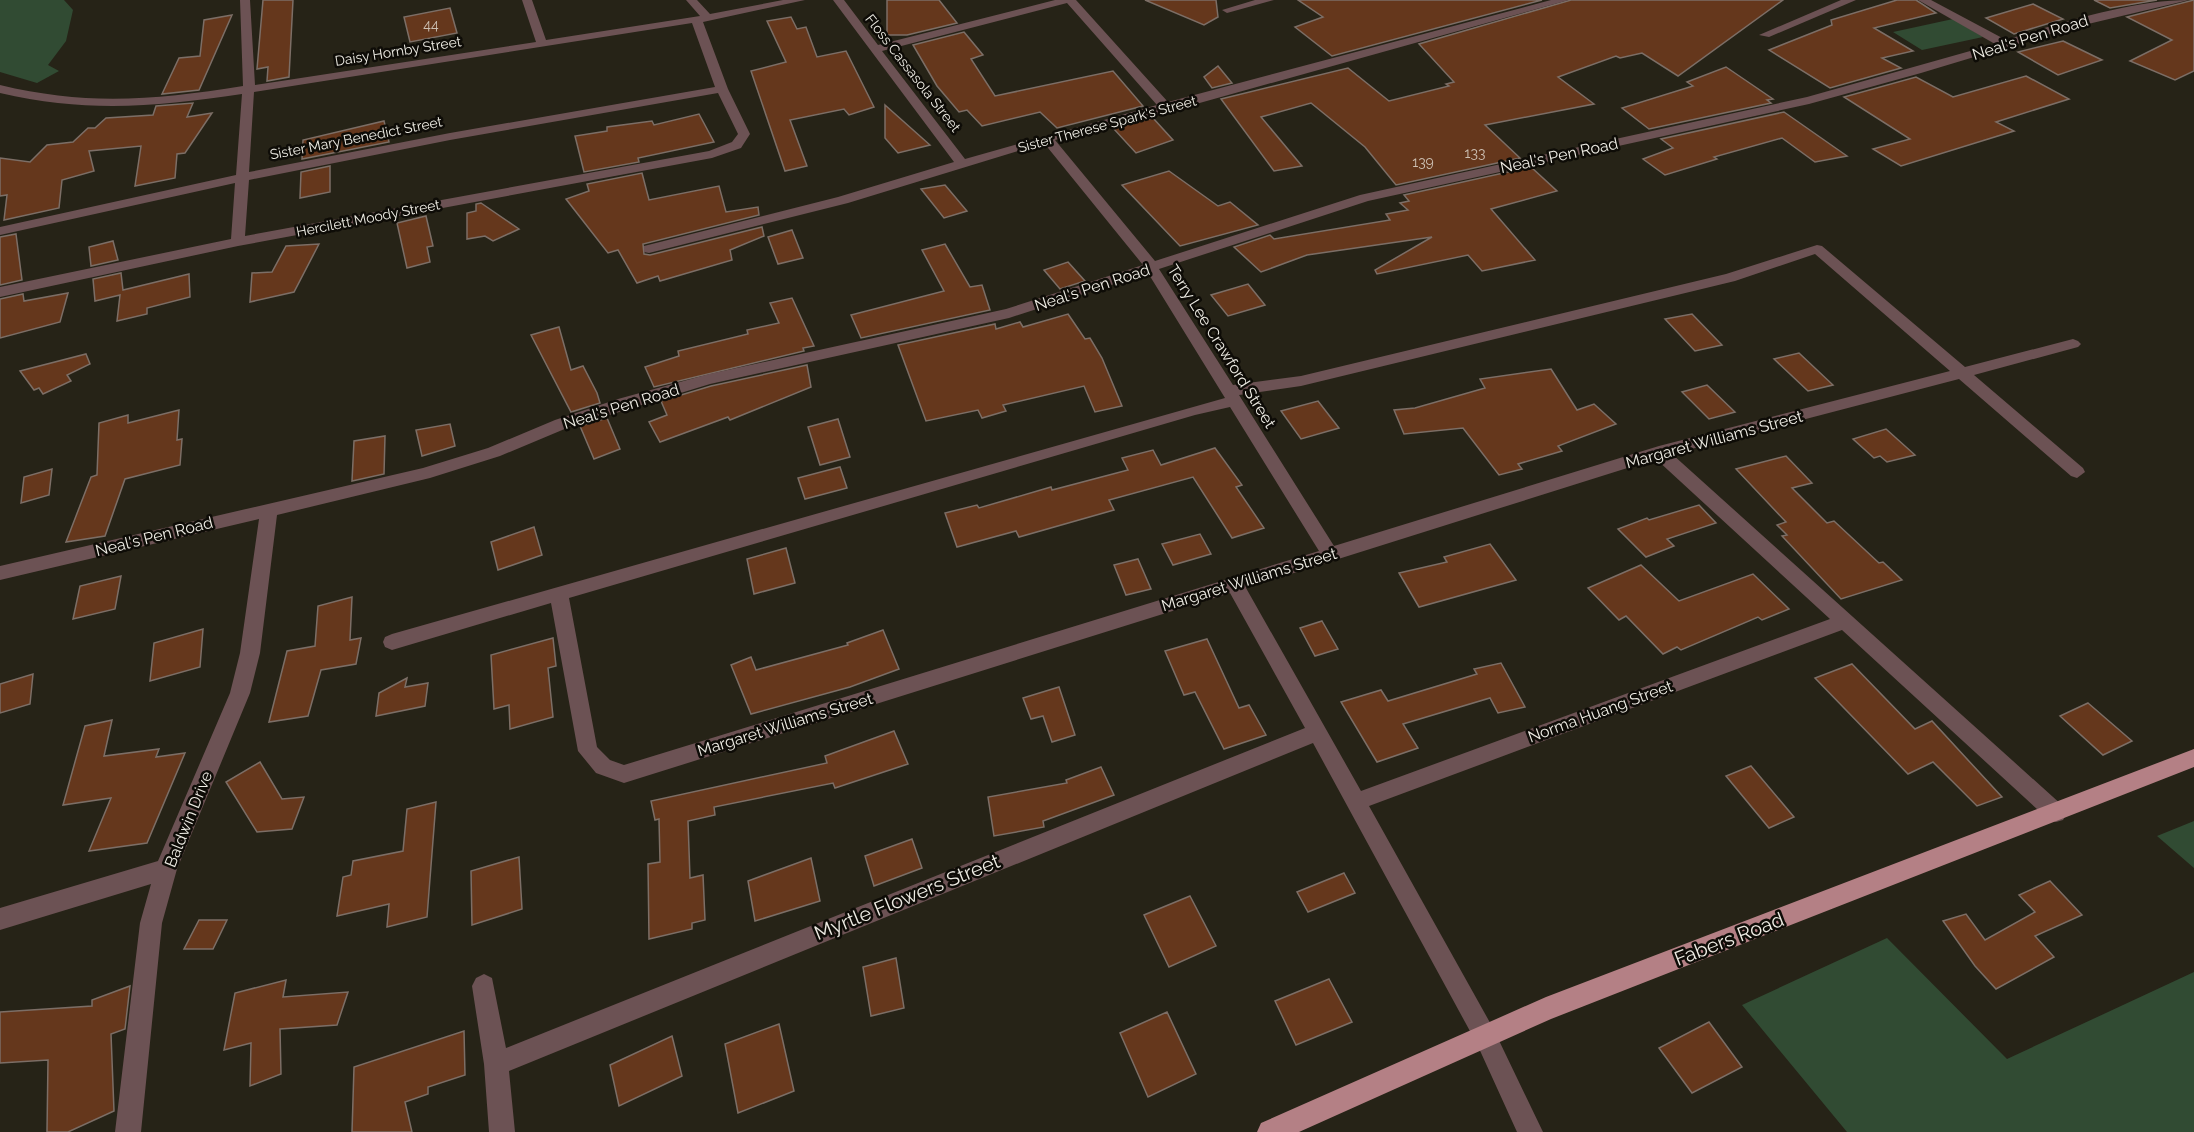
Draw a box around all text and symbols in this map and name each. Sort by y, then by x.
street label: Floss Cassasola Street [862,11,964,135]
street label: Neal's Pen Road [1970,11,2090,64]
house number: 44 [423,17,439,33]
street label: Daisy Hornby Street [334,33,463,69]
street label: Sister Therese Spark's Street [1016,92,1198,156]
street label: Sister Mary Benedict Street [268,113,444,163]
street label: Neal's Pen Road [1498,134,1620,177]
house number: 133 [1465,145,1485,161]
house number: 139 [1412,154,1434,170]
street label: Hercilett Moody Street [295,196,441,240]
street label: Neal's Pen Road [1032,260,1152,315]
street label: Terry Lee Crawford Street [1163,261,1280,432]
street label: Neal's Pen Road [561,380,681,433]
street label: Margaret Williams Street [1624,407,1805,472]
street label: Neal's Pen Road [93,513,215,560]
street label: Margaret Williams Street [1159,544,1340,615]
street label: Norma Huang Street [1525,676,1676,746]
street label: Margaret Williams Street [695,689,876,760]
street label: Baldwin Drive [161,768,216,870]
street label: Myrtle Flowers Street [811,849,1004,945]
street label: Fabers Road [1671,907,1787,971]

